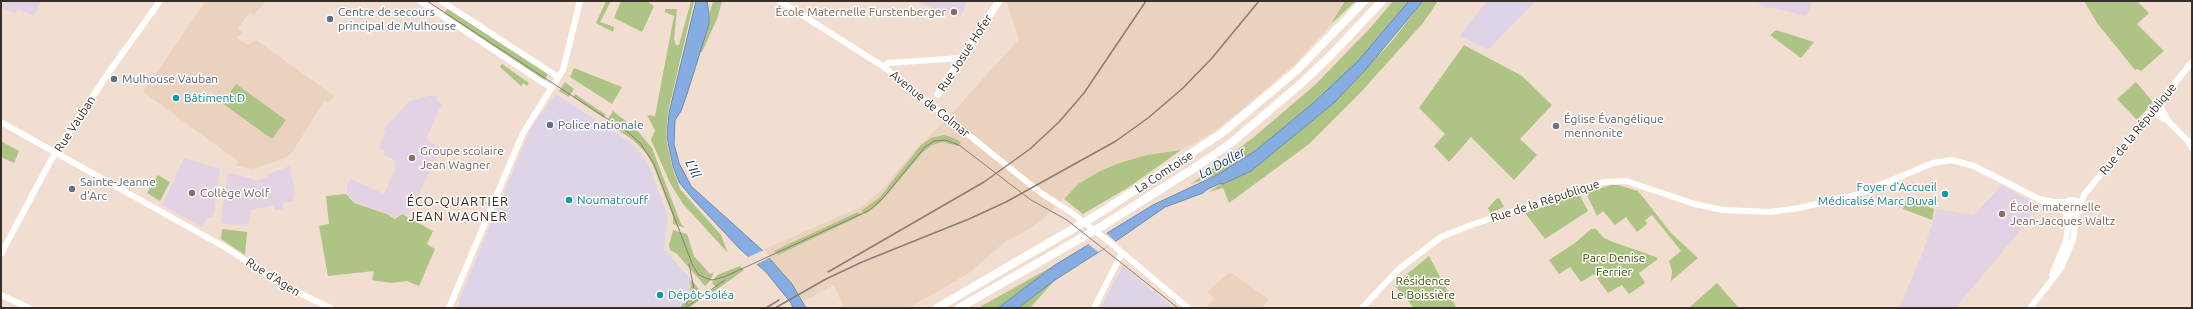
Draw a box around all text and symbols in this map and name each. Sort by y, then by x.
place label: Centre de secours principal de Mulhouse [338,5,456,33]
place label: École Maternelle Furstenberger [775,5,946,19]
marker: École Maternelle Furstenberger [949,7,959,17]
street label: Rue Josué Hofer [935,12,995,94]
marker: Centre de secours principal de Mulhouse [325,14,335,24]
street label: Avenue de Colmar [887,68,973,140]
place label: Mulhouse Vauban [122,72,218,86]
marker: Mulhouse Vauban [109,74,119,84]
street label: Rue de la République [2097,80,2179,178]
place label: Bâtiment D [184,91,245,105]
street label: Rue Vauban [51,93,99,155]
marker: Bâtiment D [171,93,181,103]
place label: Église Évangélique mennonite [1564,112,1664,140]
place label: Police nationale [558,118,643,132]
marker: Police nationale [545,120,555,130]
marker: Église Évangélique mennonite [1551,121,1561,131]
place label: Groupe scolaire Jean Wagner [420,144,504,172]
water label: La Doller [1196,144,1248,182]
street label: La Comtoise [1132,148,1196,196]
marker: Groupe scolaire Jean Wagner [407,153,417,163]
water label: L'Ill [682,157,704,181]
place label: Sainte-Jeanne d'Arc [80,175,156,203]
street label: Rue de la République [1489,177,1601,225]
place label: Foyer d'Accueil Médicalisé Marc Duval [1818,180,1937,208]
marker: Sainte-Jeanne d'Arc [67,184,77,194]
place label: Collège Wolf [200,186,269,200]
marker: Collège Wolf [187,188,197,198]
marker: Foyer d'Accueil Médicalisé Marc Duval [1940,189,1950,199]
place label: Noumatrouff [577,193,648,207]
district label: ÉCO-QUARTIER JEAN WAGNER [407,194,509,225]
marker: Noumatrouff [564,195,574,205]
place label: École maternelle Jean-Jacques Waltz [2010,200,2115,228]
marker: École maternelle Jean-Jacques Waltz [1997,209,2007,219]
park label: Parc Denise Ferrier [1583,251,1645,279]
street label: Rue d'Agen [243,255,303,299]
park label: Résidence Le Boissière [1391,274,1455,302]
place label: Dépôt Soléa [668,288,734,302]
marker: Dépôt Soléa [655,290,665,300]

